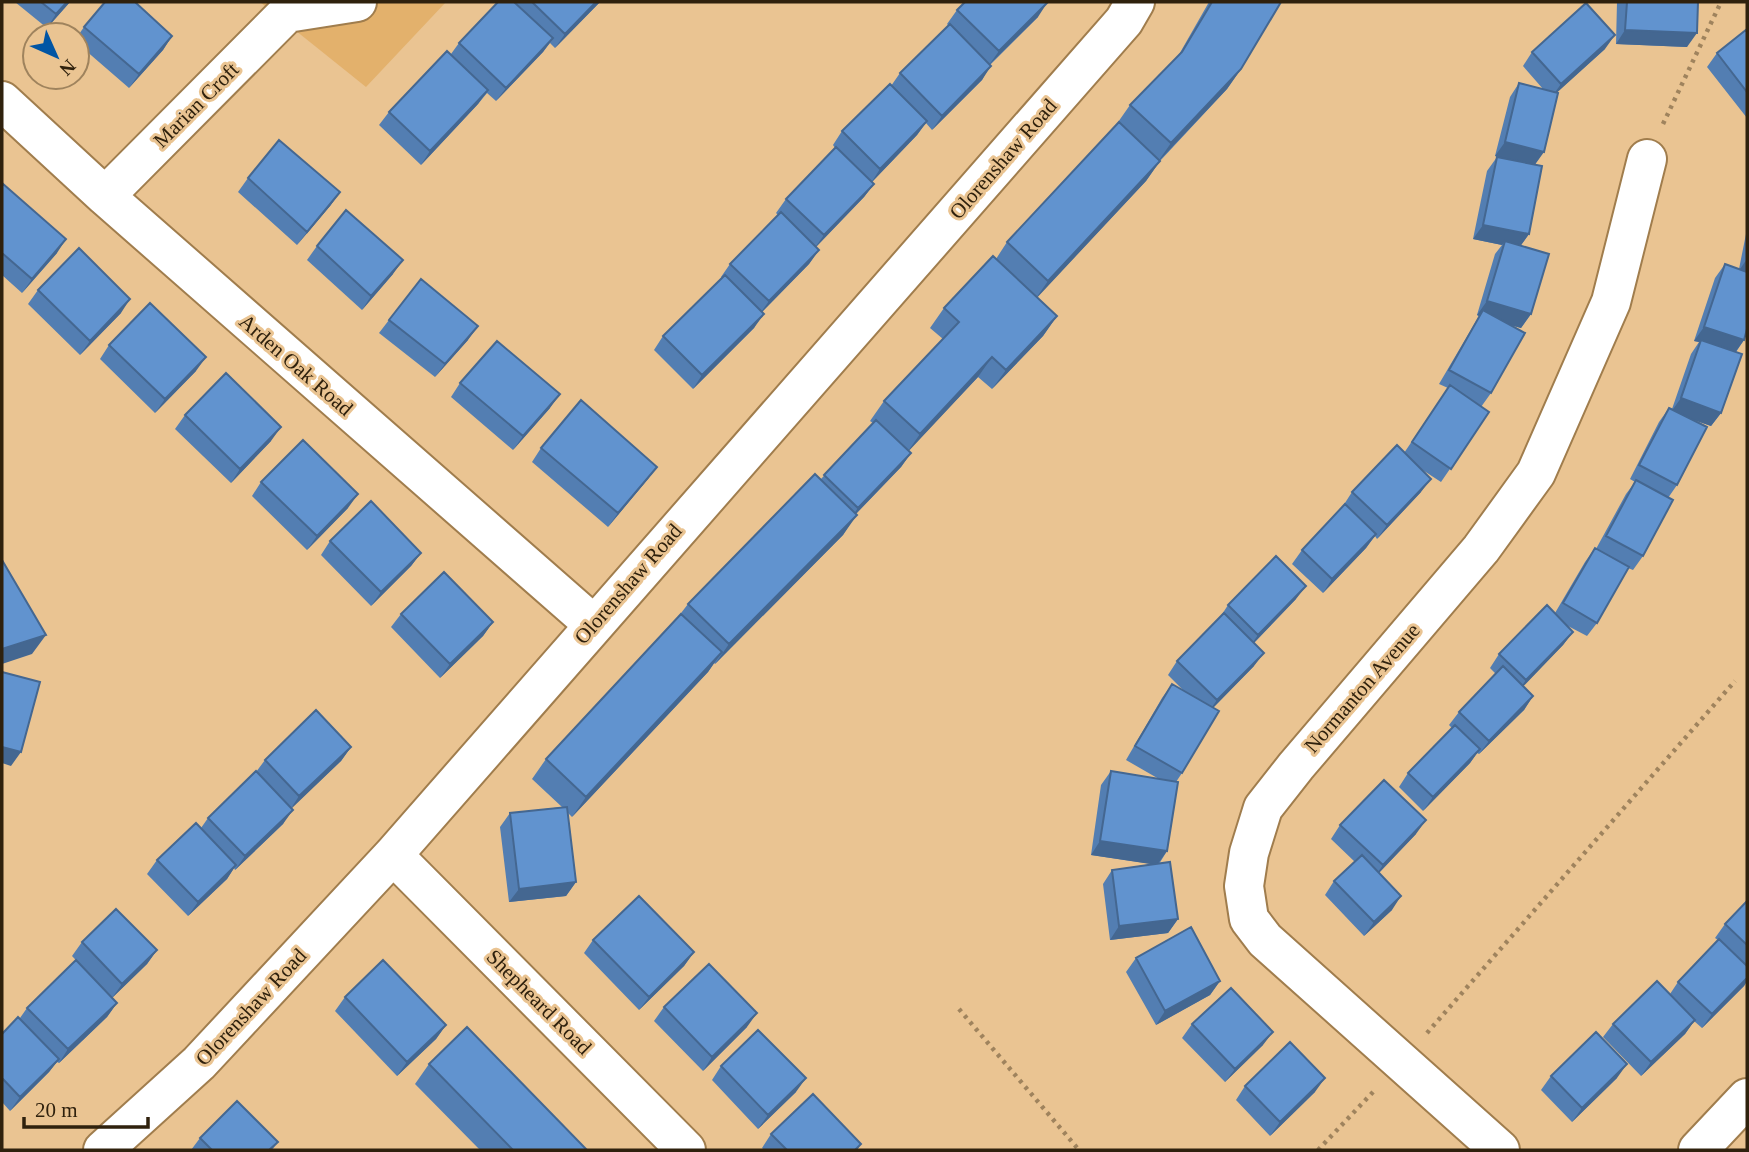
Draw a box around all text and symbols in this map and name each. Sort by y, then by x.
north arrow [21,21,91,91]
text: N [55,55,80,80]
street label: Marian Croft [149,57,244,152]
street label: Olorenshaw Road [944,94,1062,224]
street label: Arden Oak Road [234,309,358,421]
street label: Olorenshaw Road [569,519,687,649]
street label: Normanton Avenue [1299,618,1425,758]
street label: Olorenshaw Road [191,943,312,1070]
street label: Shepheard Road [482,945,597,1060]
scale bar [24,1086,149,1130]
text: 20 m [35,1098,78,1122]

